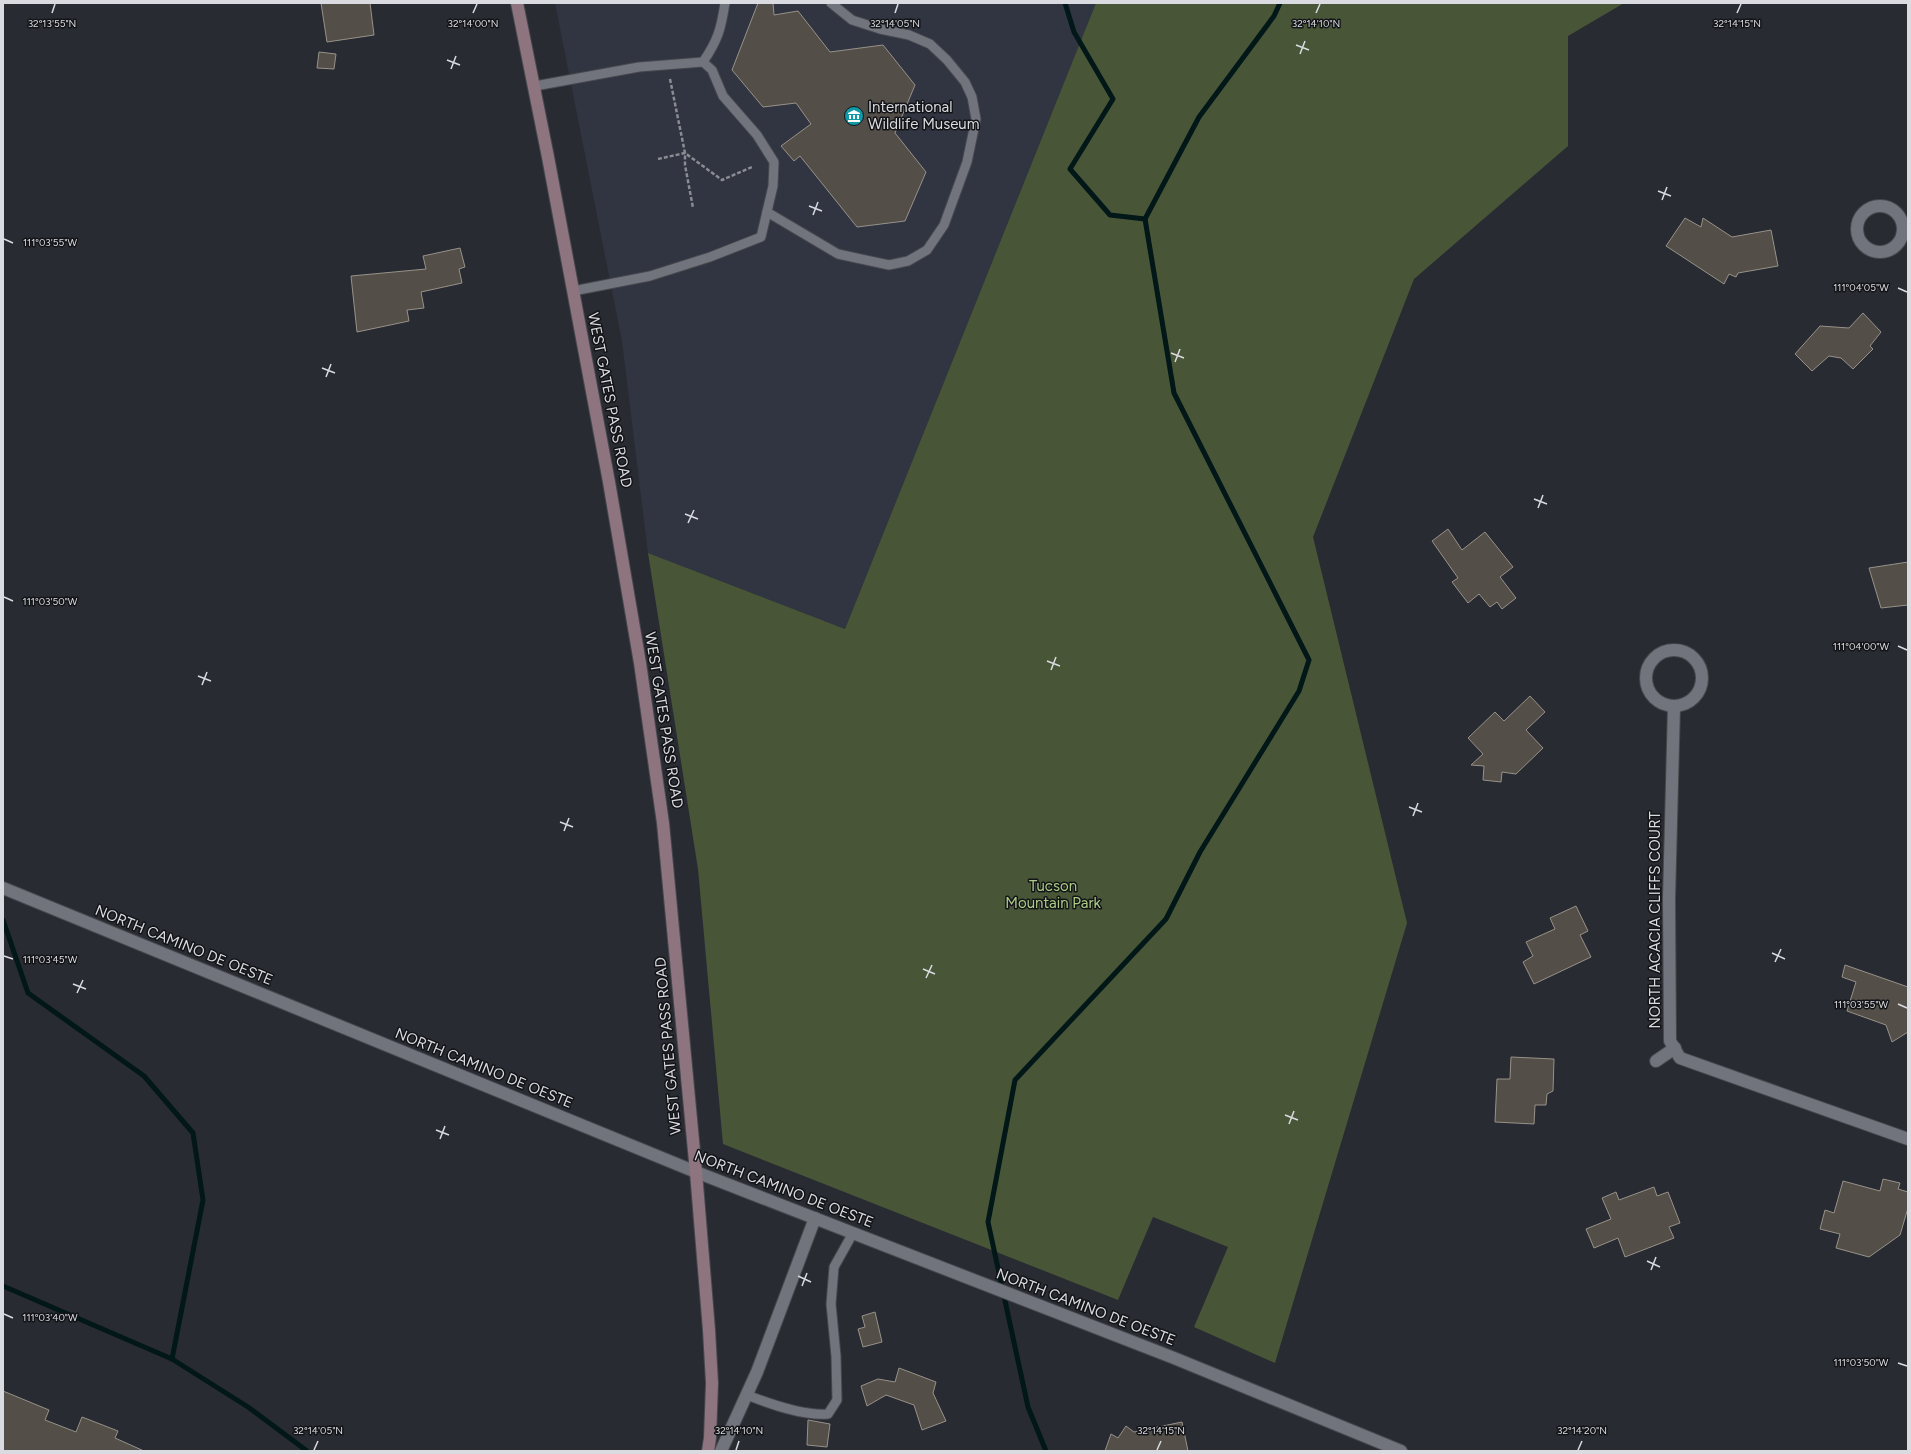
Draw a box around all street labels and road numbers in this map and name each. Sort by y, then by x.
street label: WEST GATES PASS ROAD [584,311,636,489]
street label: WEST GATES PASS ROAD [641,631,687,809]
street label: NORTH ACACIA CLIFFS COURT [1646,810,1664,1029]
street label: NORTH CAMINO DE OESTE [92,901,276,989]
street label: WEST GATES PASS ROAD [651,956,685,1136]
street label: NORTH CAMINO DE OESTE [392,1024,576,1112]
street label: NORTH CAMINO DE OESTE [692,1146,876,1232]
street label: NORTH CAMINO DE OESTE [994,1264,1178,1350]

